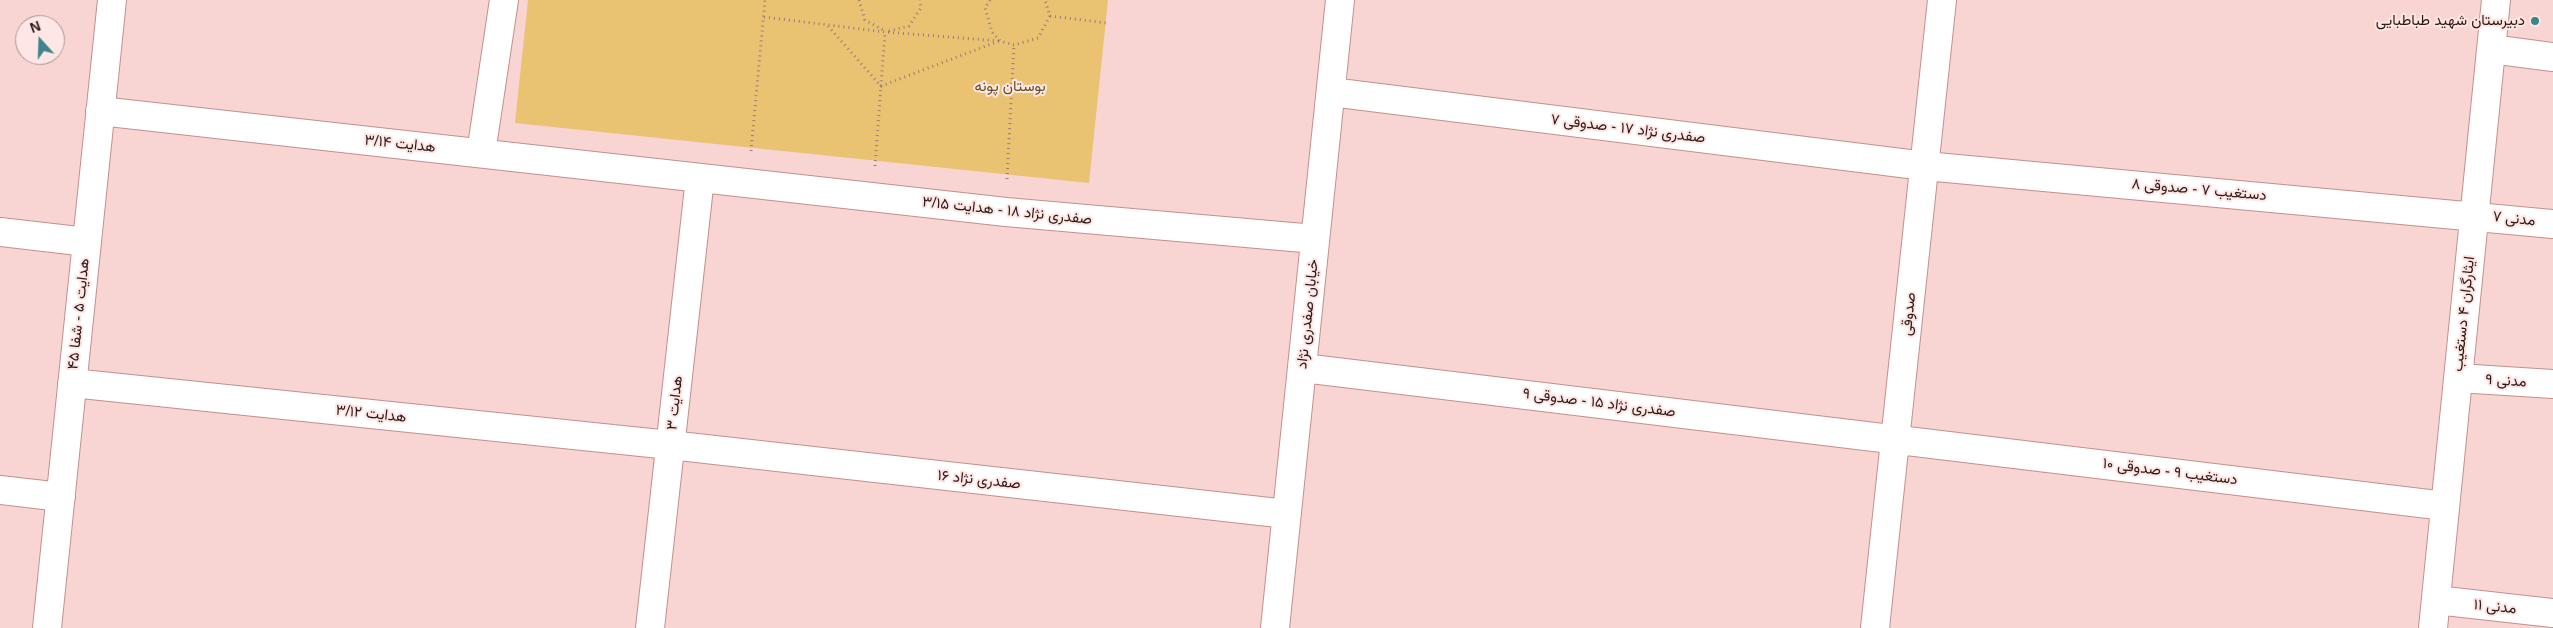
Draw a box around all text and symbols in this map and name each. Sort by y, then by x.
place label: دبیرستان شهید طباطبایی [2376,12,2525,30]
north arrow [15,15,65,65]
marker: دبیرستان شهید طباطبایی [2529,15,2541,27]
text: N [28,18,43,36]
park label: بوستان پونه [974,78,1046,96]
street label: صفدری نژاد ۱۷ - صدوقی ۷ [1550,111,1706,147]
street label: هدایت ۳/۱۴ [363,131,437,157]
street label: دستغیب ۷ - صدوقی ۸ [2131,175,2267,205]
street label: صفدری نژاد ۱۸ - هدایت ۳/۱۵ [921,193,1093,229]
street label: مدنی ۷ [2492,208,2536,230]
street label: ایثارگران ۴ دستغیب [2449,255,2479,373]
street label: هدایت ۵ - شفا ۴۵ [64,258,94,370]
street label: خیابان صفدری نژاد [1293,258,1323,370]
street label: صدوقی [1898,291,1920,337]
street label: مدنی ۹ [2485,371,2527,391]
street label: هدایت ۳ [663,375,687,431]
street label: صفدری نژاد ۱۵ - صدوقی ۹ [1522,385,1676,421]
street label: هدایت ۳/۱۲ [335,401,407,427]
street label: دستغیب ۹ - صدوقی ۱۰ [2102,455,2238,489]
street label: صفدری نژاد ۱۶ [936,467,1022,493]
street label: مدنی ۱۱ [2473,596,2517,618]

